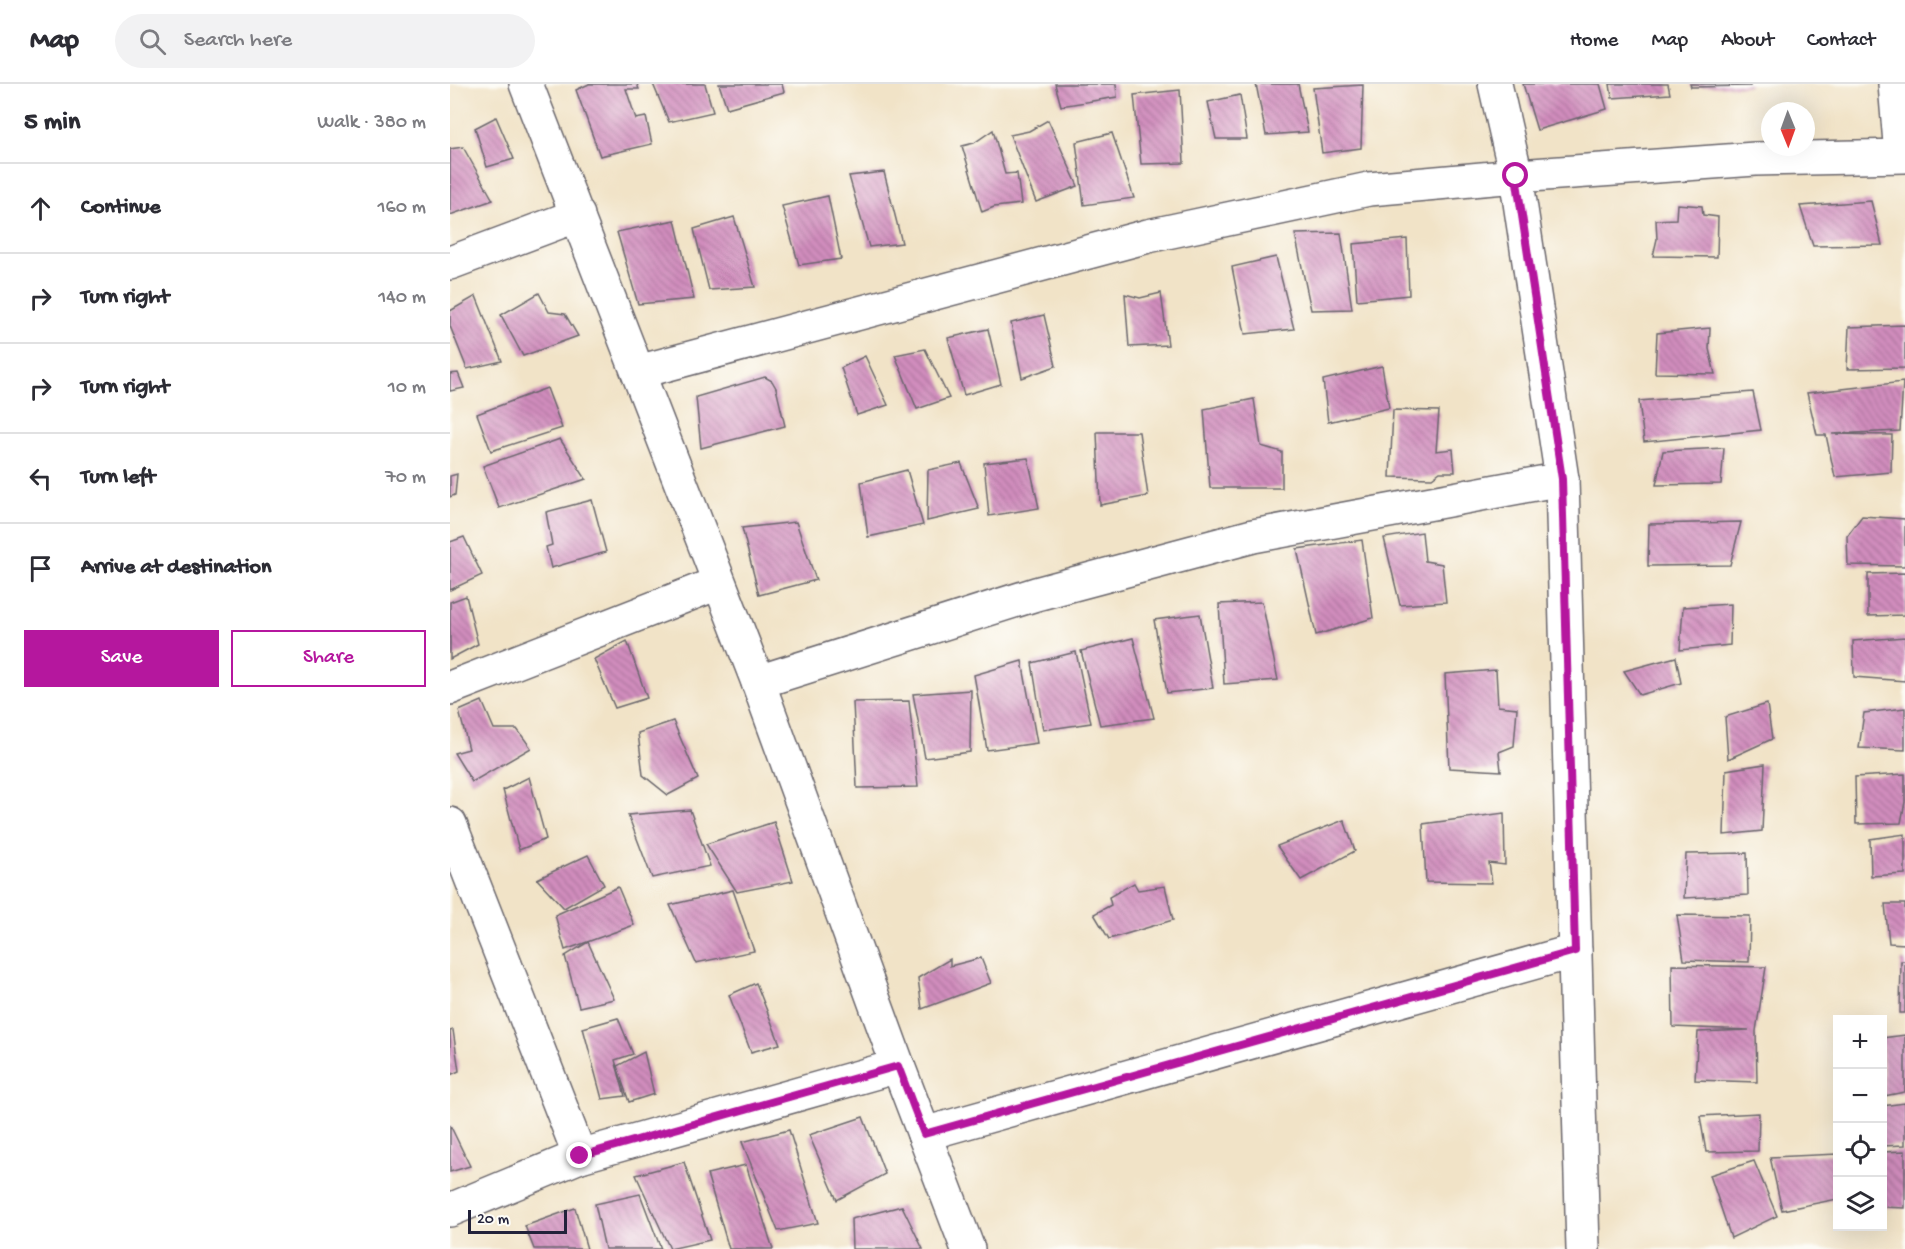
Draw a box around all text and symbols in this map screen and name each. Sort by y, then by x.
search box [115,14,535,68]
text: Map [30,25,79,58]
icon: search [136,25,169,58]
text: Search here [184,28,292,54]
text: Home [1570,29,1618,54]
text: Map [1651,29,1688,54]
text: About [1721,29,1774,54]
text: Contact [1807,29,1875,54]
north arrow [1761,102,1815,156]
text: 5 min [24,108,80,139]
text: Walk · 380 m [317,112,426,135]
route start [1502,162,1528,188]
icon: ahead [24,192,57,225]
text: Continue [81,195,161,221]
text: 160 m [377,197,426,220]
icon: right [24,282,57,315]
text: Turn right [81,285,169,311]
text: 140 m [378,287,426,310]
icon: right [24,372,57,405]
text: Turn right [81,375,169,401]
text: 10 m [388,377,426,400]
icon: left [24,462,57,495]
text: Turn left [81,465,155,491]
text: 70 m [385,467,426,490]
icon: arrive [24,552,57,585]
text: Arrive at destination [81,555,271,581]
button: Save [24,630,219,687]
button: Share [231,630,426,687]
map controls [1833,1015,1887,1231]
button: + [1833,1015,1887,1069]
button: − [1833,1069,1887,1123]
button: locate [1833,1123,1887,1177]
route end [566,1142,592,1168]
button: layers [1833,1177,1887,1231]
scale bar [468,1207,567,1234]
text: 20 m [477,1211,509,1230]

